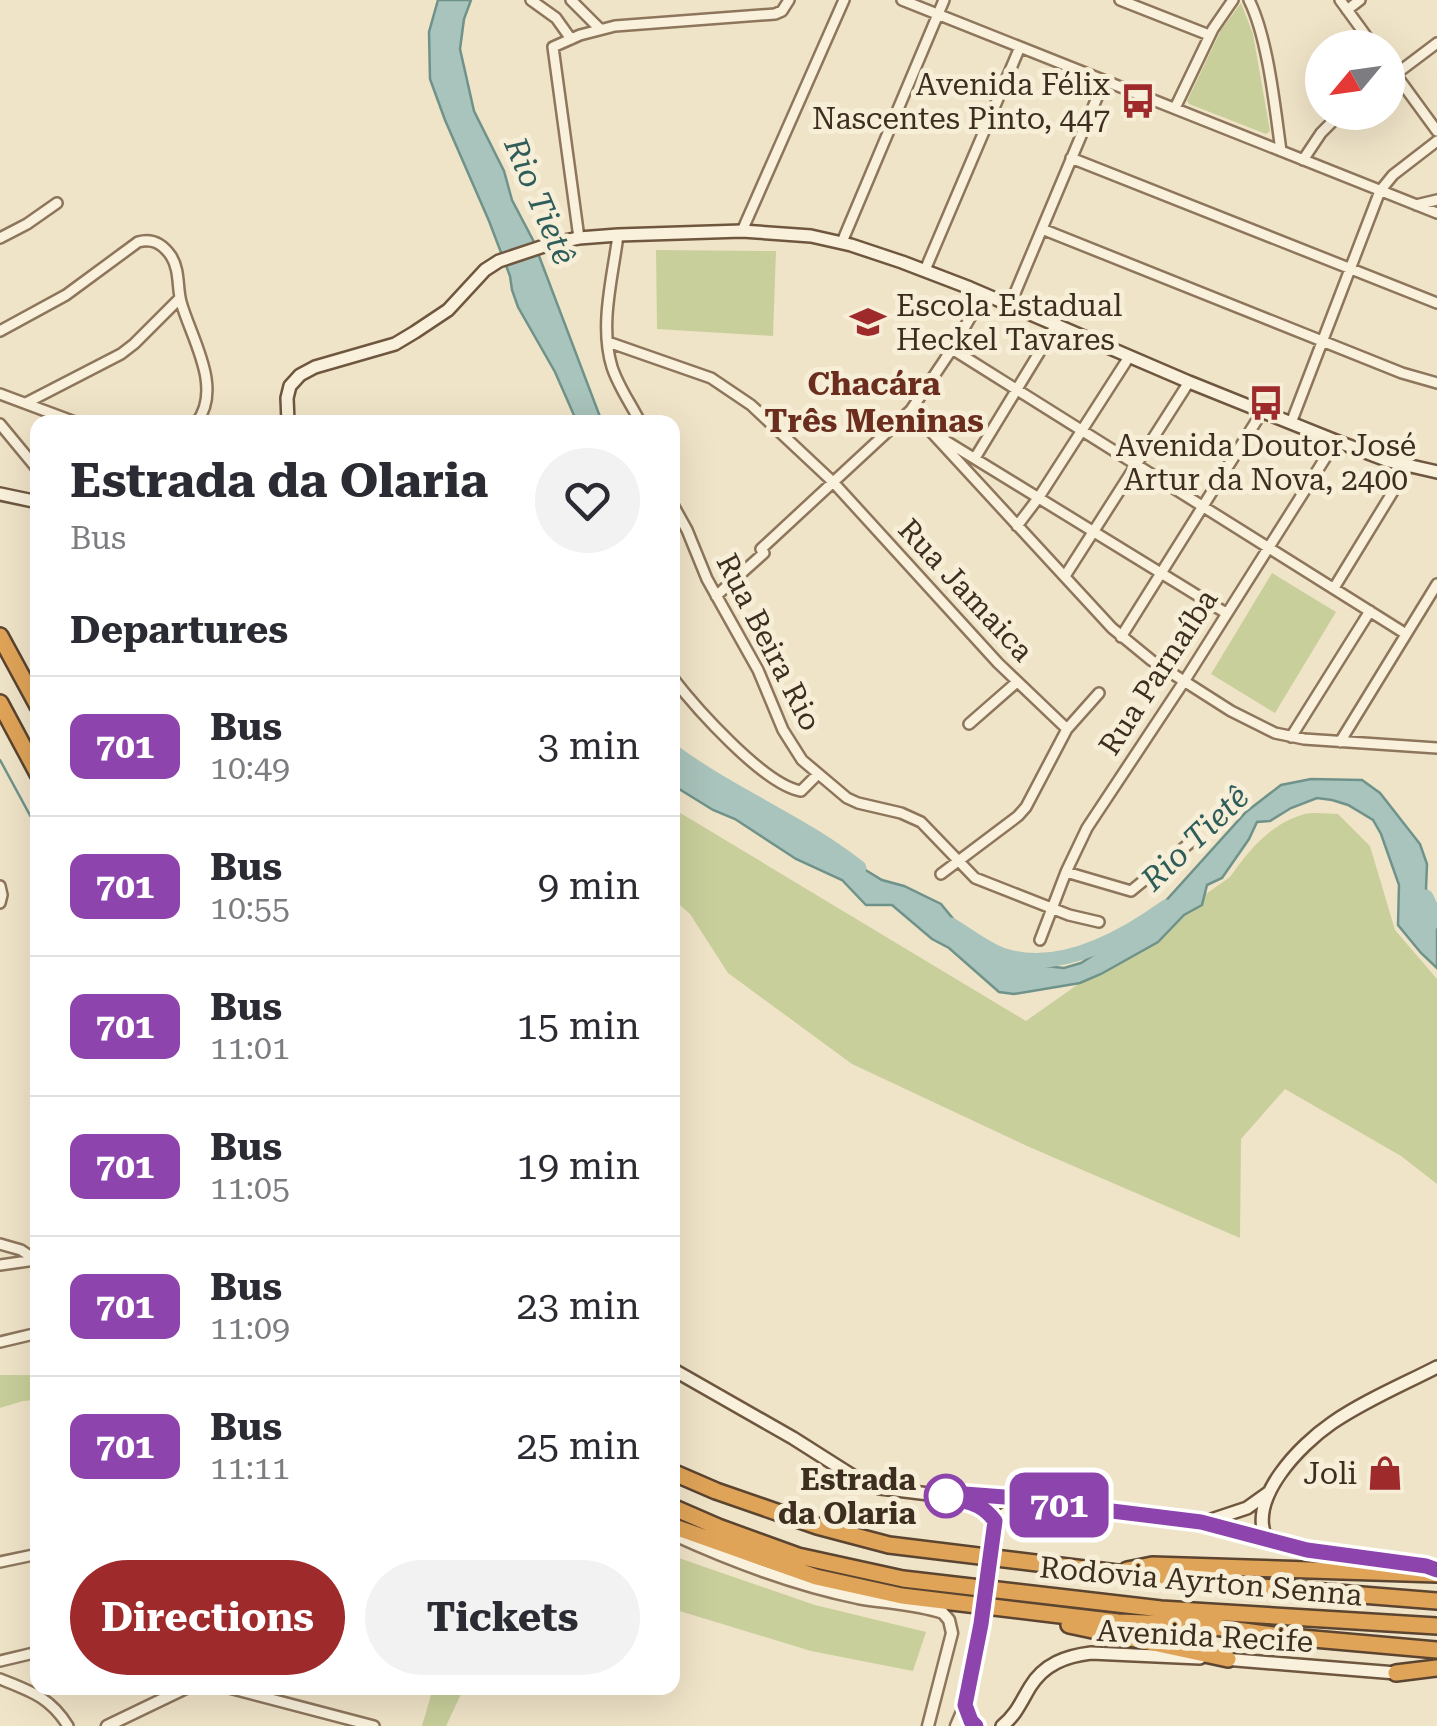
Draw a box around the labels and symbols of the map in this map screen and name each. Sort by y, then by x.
north arrow [1305,30,1405,130]
place label: Avenida Félix Nascentes Pinto, 447 [812,67,1111,136]
bus stop icon: Avenida Félix Nascentes Pinto, 447 [1119,82,1157,120]
water label: Rio Tietê [496,131,584,270]
place label: Escola Estadual Heckel Tavares [896,288,1122,357]
school or university icon: Escola Estadual Heckel Tavares [849,303,887,341]
district label: Chacára Três Meninas [764,365,984,440]
bus stop icon: Avenida Doutor José Artur da Nova, 2400 [1247,384,1285,422]
place label: Avenida Doutor José Artur da Nova, 2400 [1116,428,1416,497]
street label: Rua Jamaica [891,512,1041,668]
street label: Rua Beira Rio [709,548,829,736]
street label: Rua Parnaíba [1091,583,1225,761]
water label: Rio Tietê [1133,778,1257,899]
shop icon: Joli [1366,1454,1404,1492]
place label: Joli [1303,1456,1357,1491]
place label: Estrada da Olaria [778,1462,916,1531]
line badge: 701 [1002,1472,1116,1538]
marker: Estrada da Olaria [925,1475,967,1517]
street label: Rodovia Ayrton Senna [1038,1549,1364,1613]
street label: Avenida Recife [1096,1613,1314,1659]

